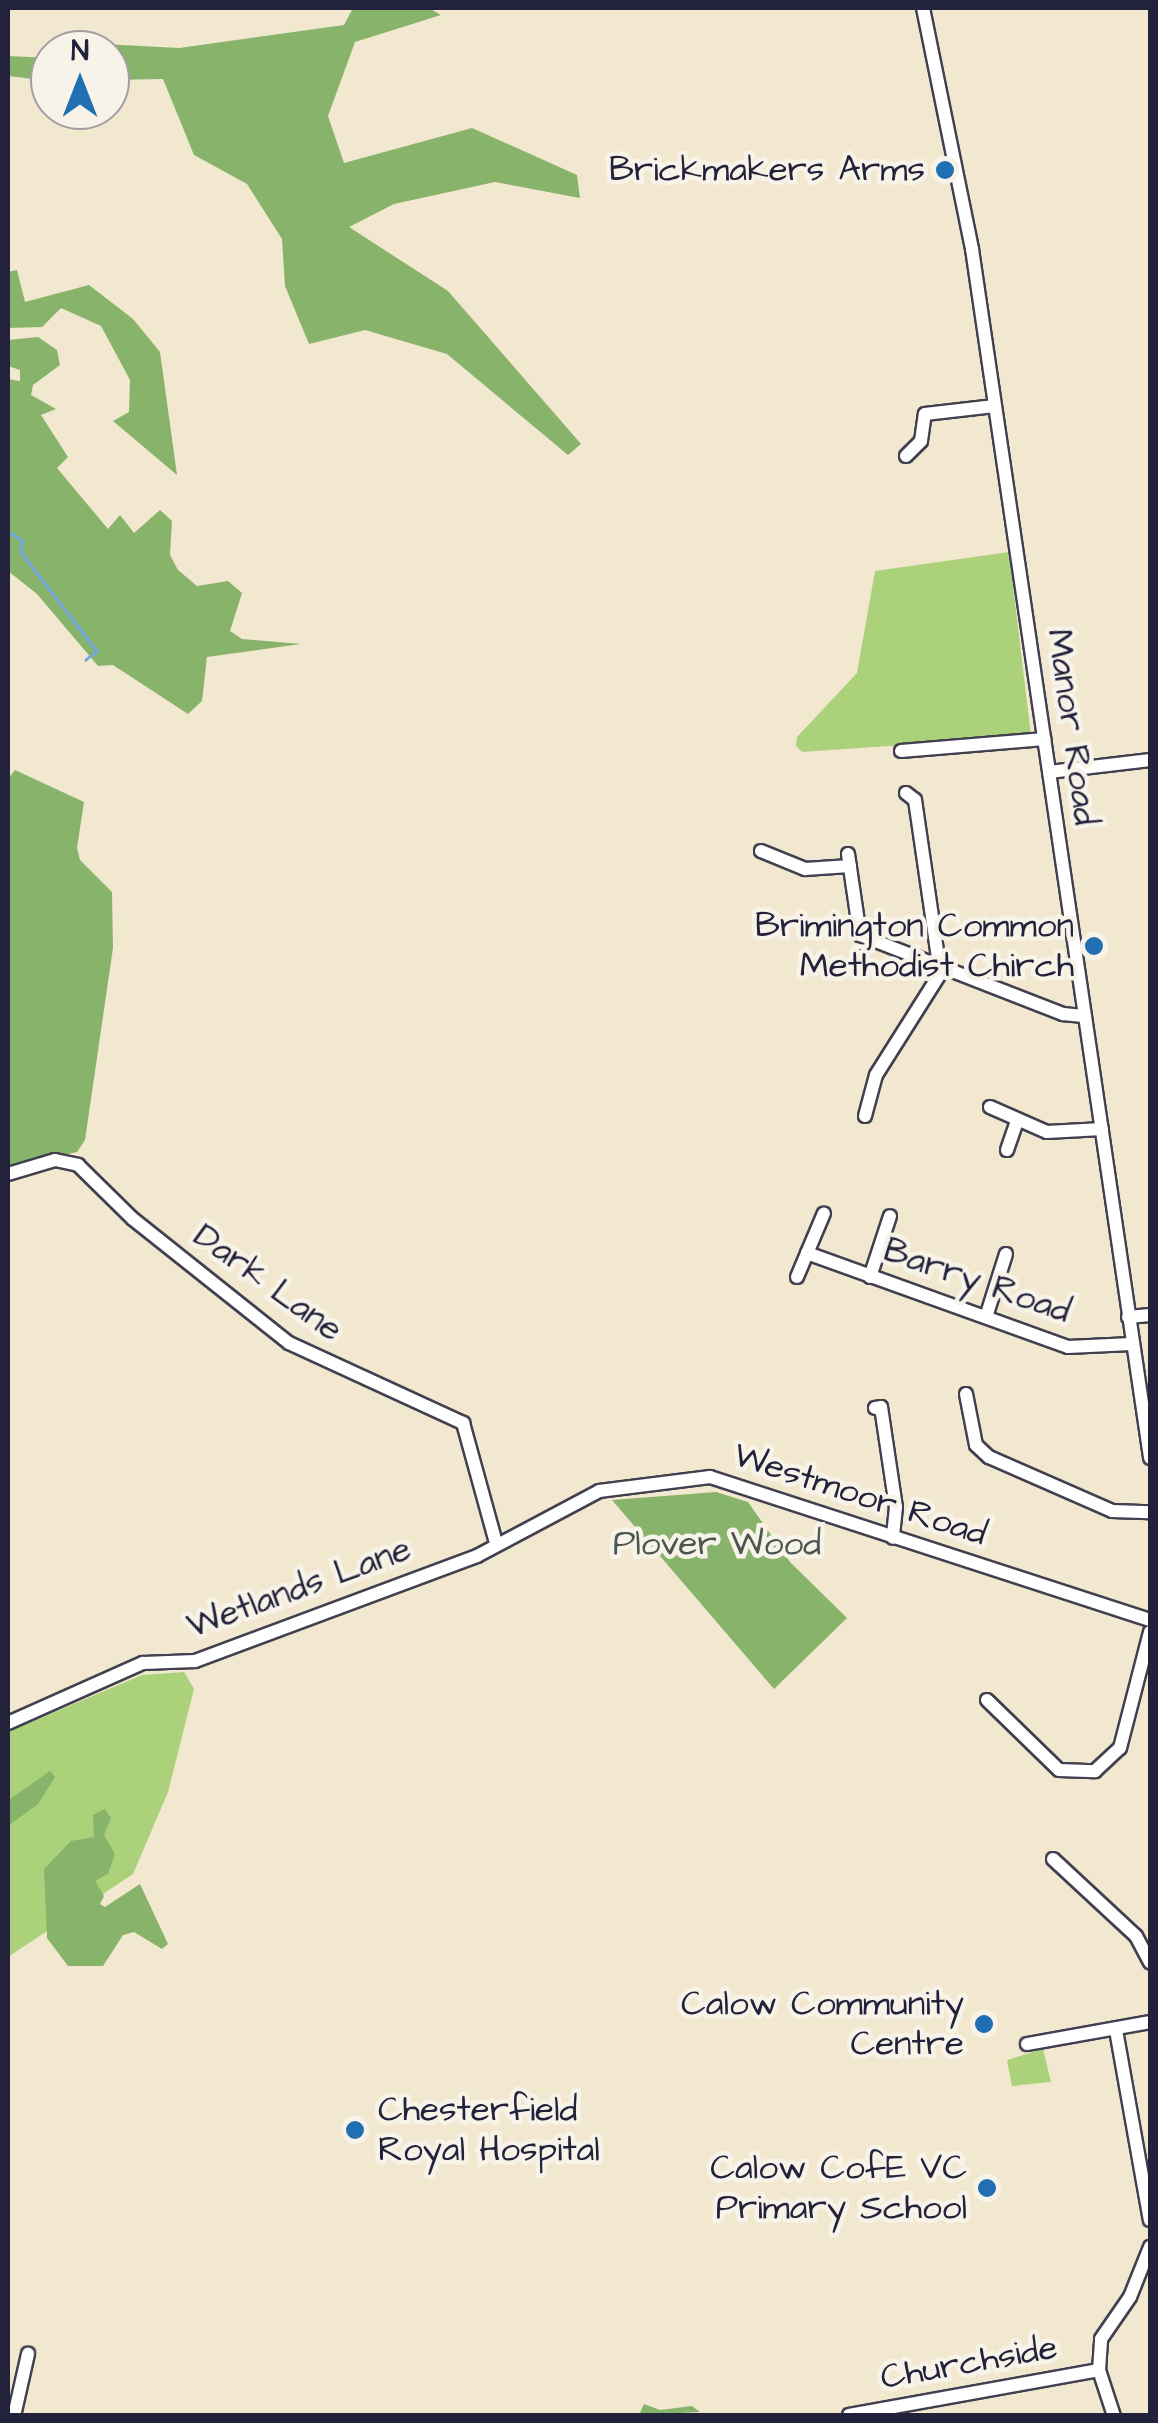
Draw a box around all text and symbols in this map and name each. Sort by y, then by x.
north arrow [30,30,130,130]
text: N [71,32,89,71]
place label: Brickmakers Arms [609,149,925,191]
marker: Brickmakers Arms [934,159,956,181]
street label: Manor Road [1037,626,1107,828]
place label: Brimington Common Methodist Chirch [755,905,1074,987]
marker: Brimington Common Methodist Chirch [1083,935,1105,957]
street label: Dark Lane [185,1215,351,1351]
street label: Barry Road [878,1229,1076,1333]
street label: Westmoor Road [728,1434,992,1556]
park label: Plover Wood [613,1523,821,1565]
street label: Wetlands Lane [181,1528,417,1648]
place label: Calow Community Centre [681,1983,964,2065]
marker: Calow Community Centre [973,2013,995,2035]
place label: Chesterfield Royal Hospital [378,2089,600,2171]
marker: Chesterfield Royal Hospital [342,2117,368,2143]
place label: Calow CofE VC Primary School [710,2147,967,2229]
marker: Calow CofE VC Primary School [976,2177,998,2199]
street label: Churchside [877,2327,1061,2399]

